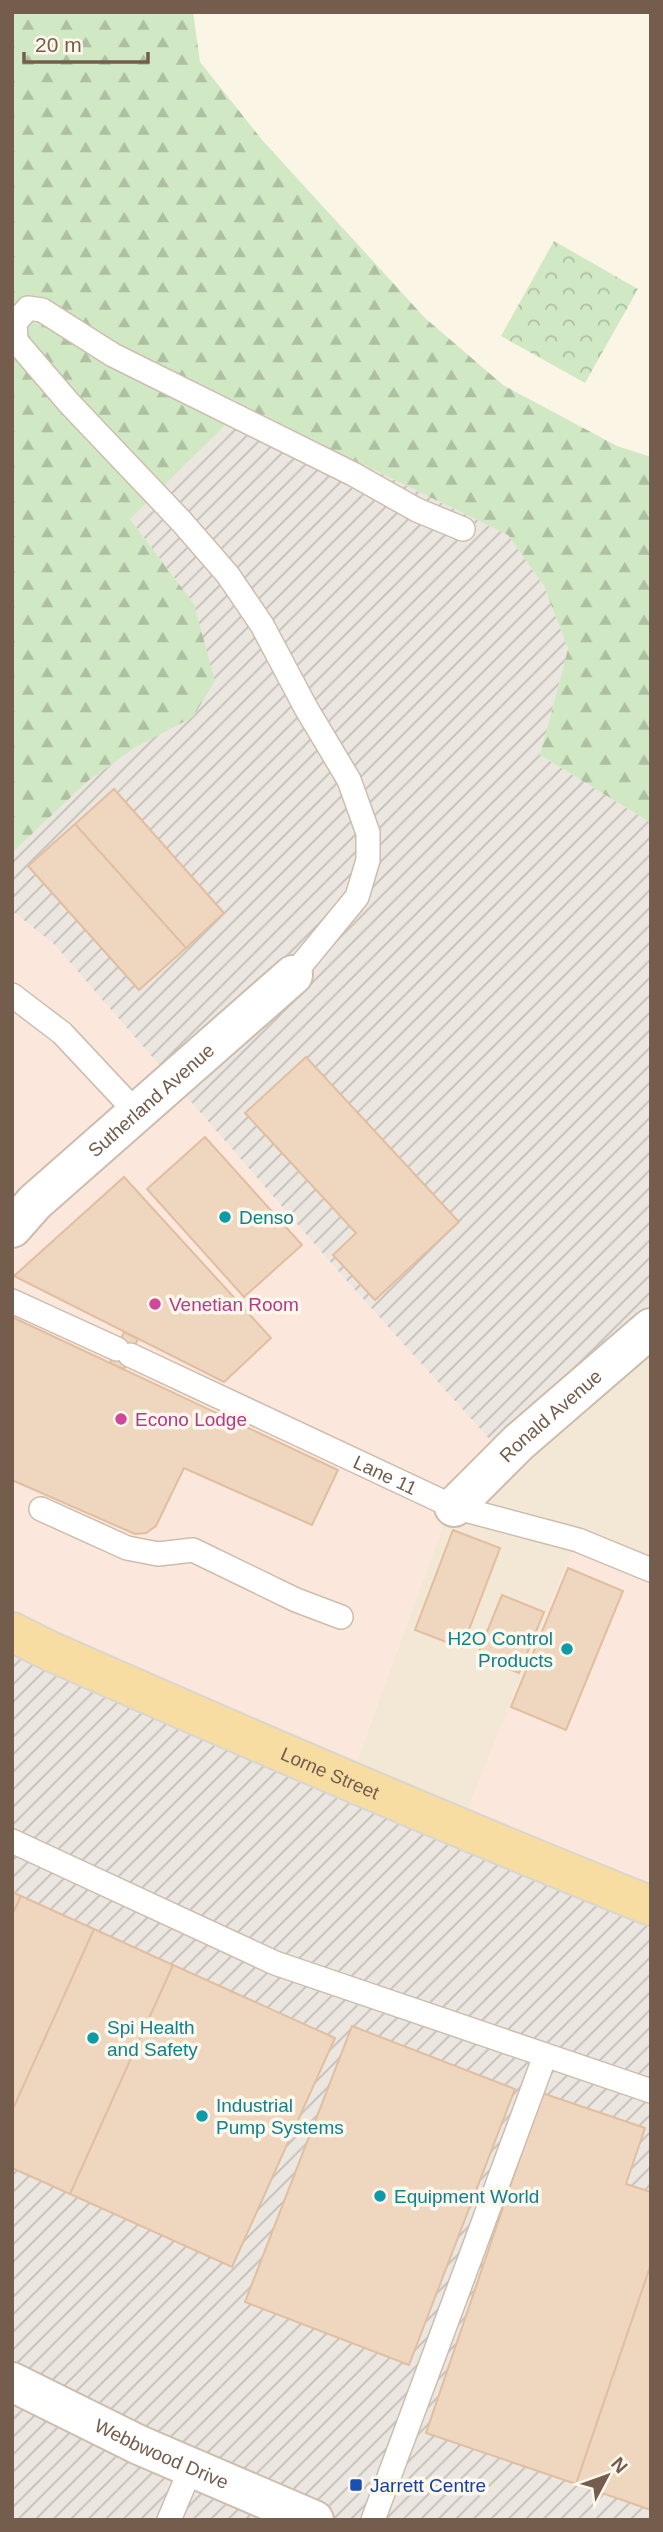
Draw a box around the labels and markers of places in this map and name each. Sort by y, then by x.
place label: Denso [239,1207,294,1228]
marker: Denso [217,1209,233,1225]
place label: Venetian Room [169,1294,299,1315]
marker: Venetian Room [147,1296,163,1312]
place label: Econo Lodge [135,1409,247,1430]
marker: Econo Lodge [113,1411,129,1427]
place label: H2O Control Products [447,1628,553,1671]
marker: H2O Control Products [559,1641,575,1657]
place label: Spi Health and Safety [107,2017,198,2060]
marker: Spi Health and Safety [85,2030,101,2046]
place label: Industrial Pump Systems [216,2095,344,2138]
marker: Industrial Pump Systems [194,2108,210,2124]
place label: Equipment World [394,2186,539,2207]
marker: Equipment World [372,2188,388,2204]
place label: Jarrett Centre [370,2475,486,2496]
marker: Jarrett Centre [348,2477,364,2493]

